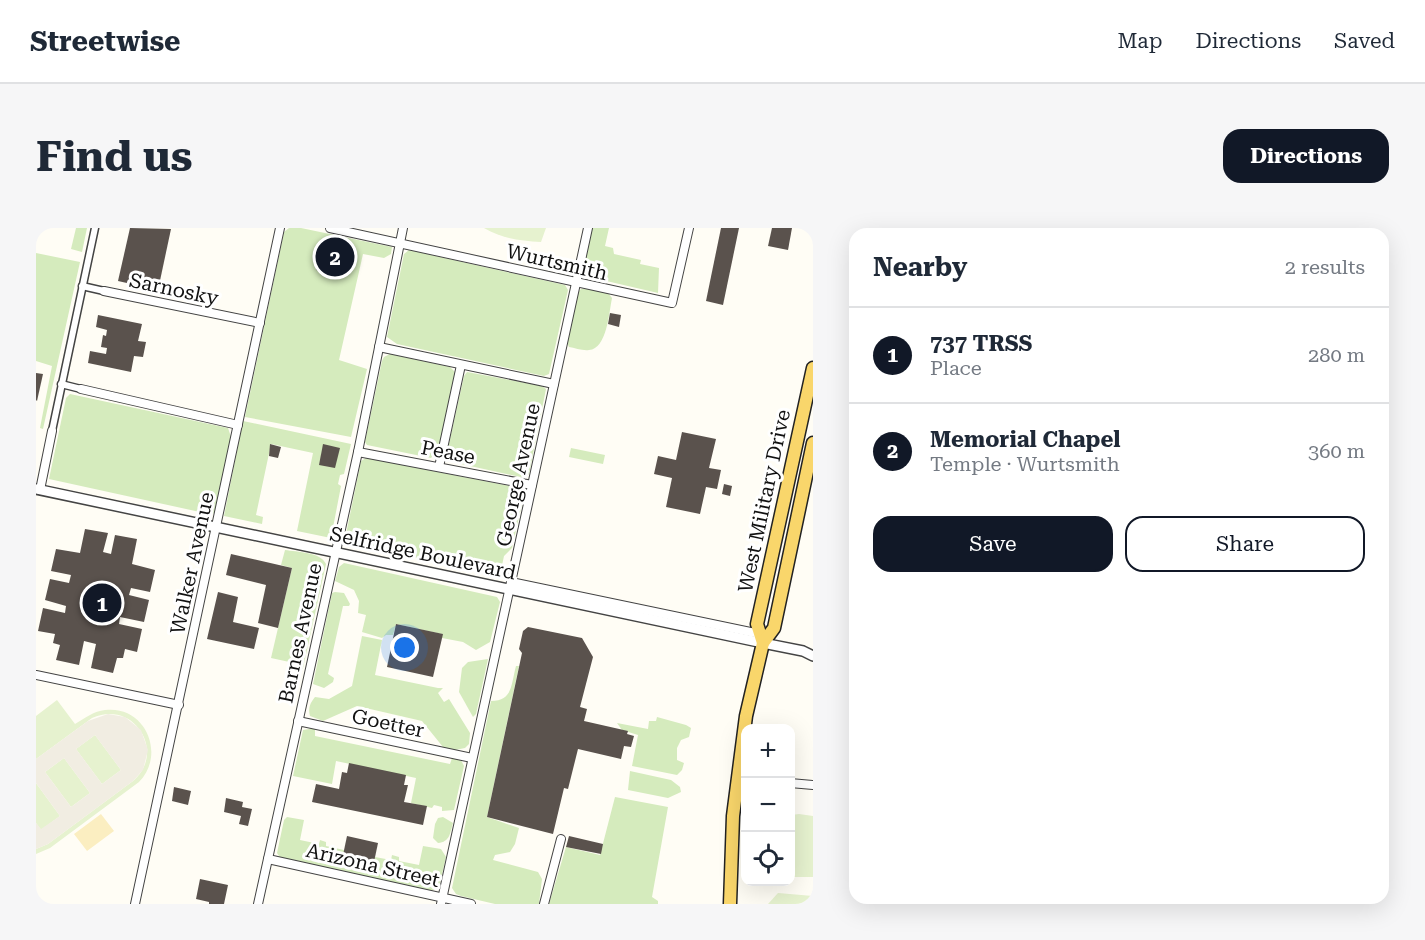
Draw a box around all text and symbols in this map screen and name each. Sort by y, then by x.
text: Streetwise [30,25,181,58]
text: Map [1118,29,1162,53]
text: Directions [1195,29,1301,53]
text: Saved [1334,29,1395,53]
button: Directions [1223,129,1389,183]
text: Find us [36,132,193,181]
pin: 2 [316,234,354,279]
street label: Wurtsmith [504,239,610,285]
text: Nearby [873,252,967,282]
text: 2 results [1285,255,1365,279]
street label: Sarnosky [127,268,221,310]
text: 737 TRSS [930,331,1032,356]
text: 1 [887,343,898,367]
text: 280 m [1308,343,1365,367]
text: Place [930,356,982,380]
street label: George Avenue [491,401,545,549]
street label: West Military Drive [733,407,795,595]
text: Memorial Chapel [930,427,1120,452]
street label: Pease [419,435,477,469]
text: 2 [887,439,898,463]
text: 360 m [1308,439,1365,463]
text: Temple · Wurtsmith [930,452,1120,476]
street label: Walker Avenue [165,490,219,636]
button: Save [873,516,1113,572]
button: Share [1125,516,1365,572]
street label: Selfridge Boulevard [328,522,519,585]
street label: Barnes Avenue [273,561,327,705]
pin: 1 [82,580,122,626]
your location [390,633,419,662]
street label: Goetter [350,704,426,742]
map controls [741,724,795,886]
button: + [741,724,795,778]
button: − [741,778,795,832]
button: locate [741,832,795,886]
street label: Arizona Street [304,838,443,892]

